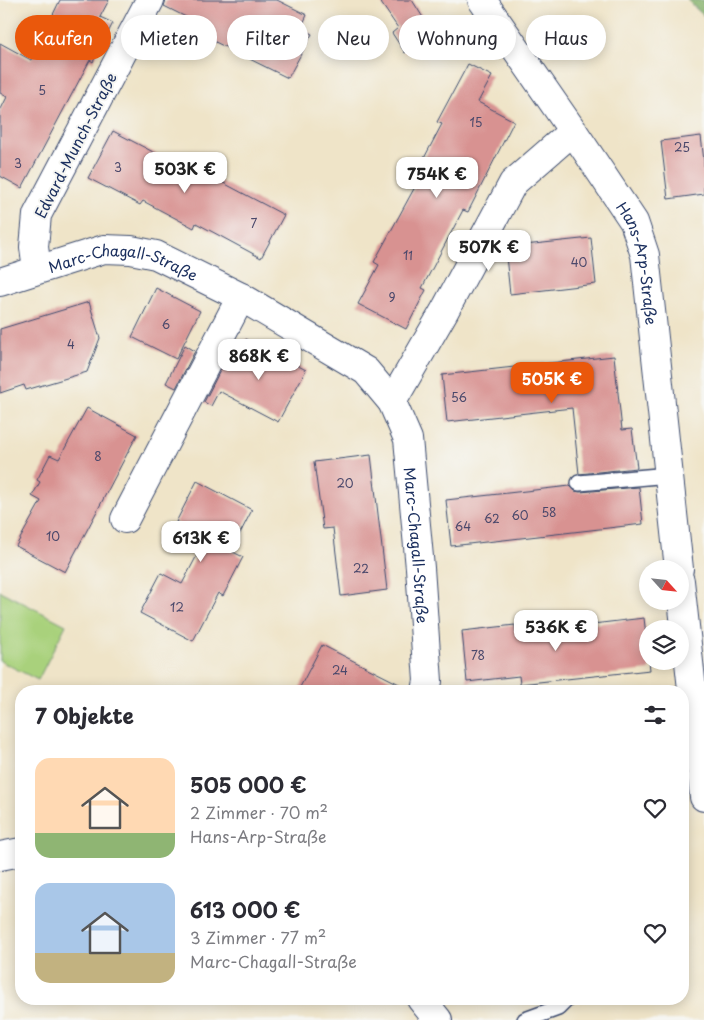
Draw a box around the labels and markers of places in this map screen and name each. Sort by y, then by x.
pin: 503K € [144,152,226,194]
pin: 754K € [396,156,478,199]
pin: 507K € [448,230,530,272]
pin: 868K € [218,338,300,381]
pin: 505K € [511,362,593,404]
pin: 613K € [160,520,242,563]
pin: 536K € [515,610,597,652]

